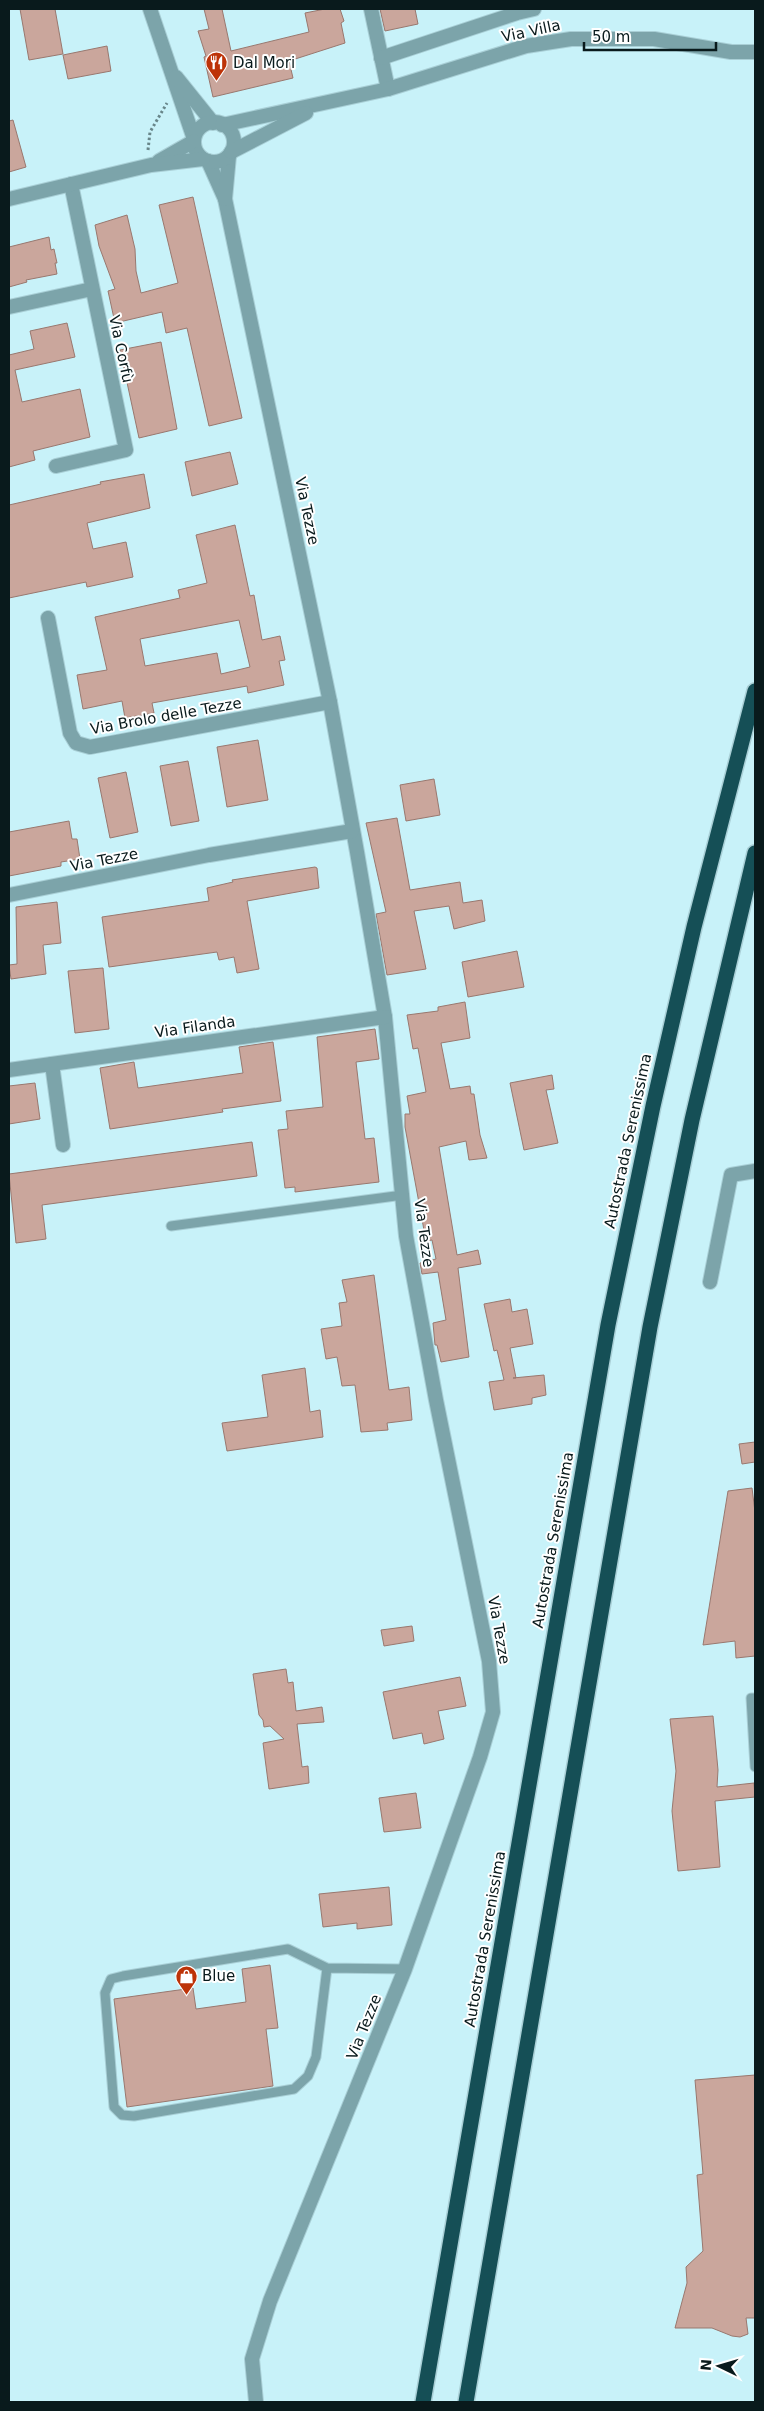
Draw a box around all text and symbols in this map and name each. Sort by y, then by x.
street label: Via Villa [500,16,562,46]
scale bar [584,20,716,52]
text: 50 m [592,28,630,46]
restaurant icon: Dal Mori [205,51,229,82]
place label: Dal Mori [233,54,295,72]
street label: Via Corfù [105,314,137,384]
street label: Via Tezze [291,475,323,547]
street label: Via Brolo delle Tezze [89,694,243,738]
street label: Via Tezze [68,845,140,875]
street label: Via Filanda [153,1012,237,1042]
street label: Autostrada Serenissima [601,1052,655,1230]
street label: Via Tezze [410,1198,438,1268]
street label: Autostrada Serenissima [529,1451,577,1629]
street label: Via Tezze [484,1595,514,1665]
street label: Autostrada Serenissima [461,1850,509,2028]
shop icon: Blue [174,1964,198,1995]
place label: Blue [202,1967,235,1985]
street label: Via Tezze [343,1992,385,2062]
north arrow [694,2341,744,2391]
text: N [698,2358,715,2371]

